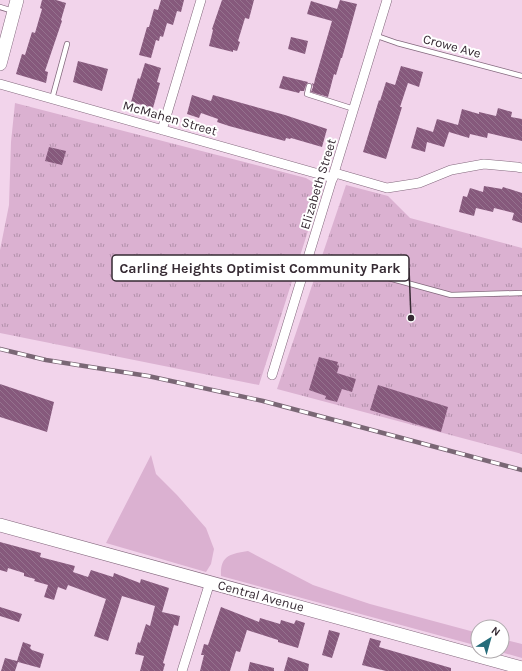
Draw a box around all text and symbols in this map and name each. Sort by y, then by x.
street label: Crowe Ave [421,31,483,61]
street label: McMahen Street [121,97,219,139]
street label: Elizabeth Street [297,137,339,231]
callout: Carling Heights Optimist Community Park [112,255,409,281]
text: Carling Heights Optimist Community Park [119,260,401,277]
street label: Central Avenue [216,577,306,615]
north arrow [470,619,510,659]
text: N [489,624,503,639]

